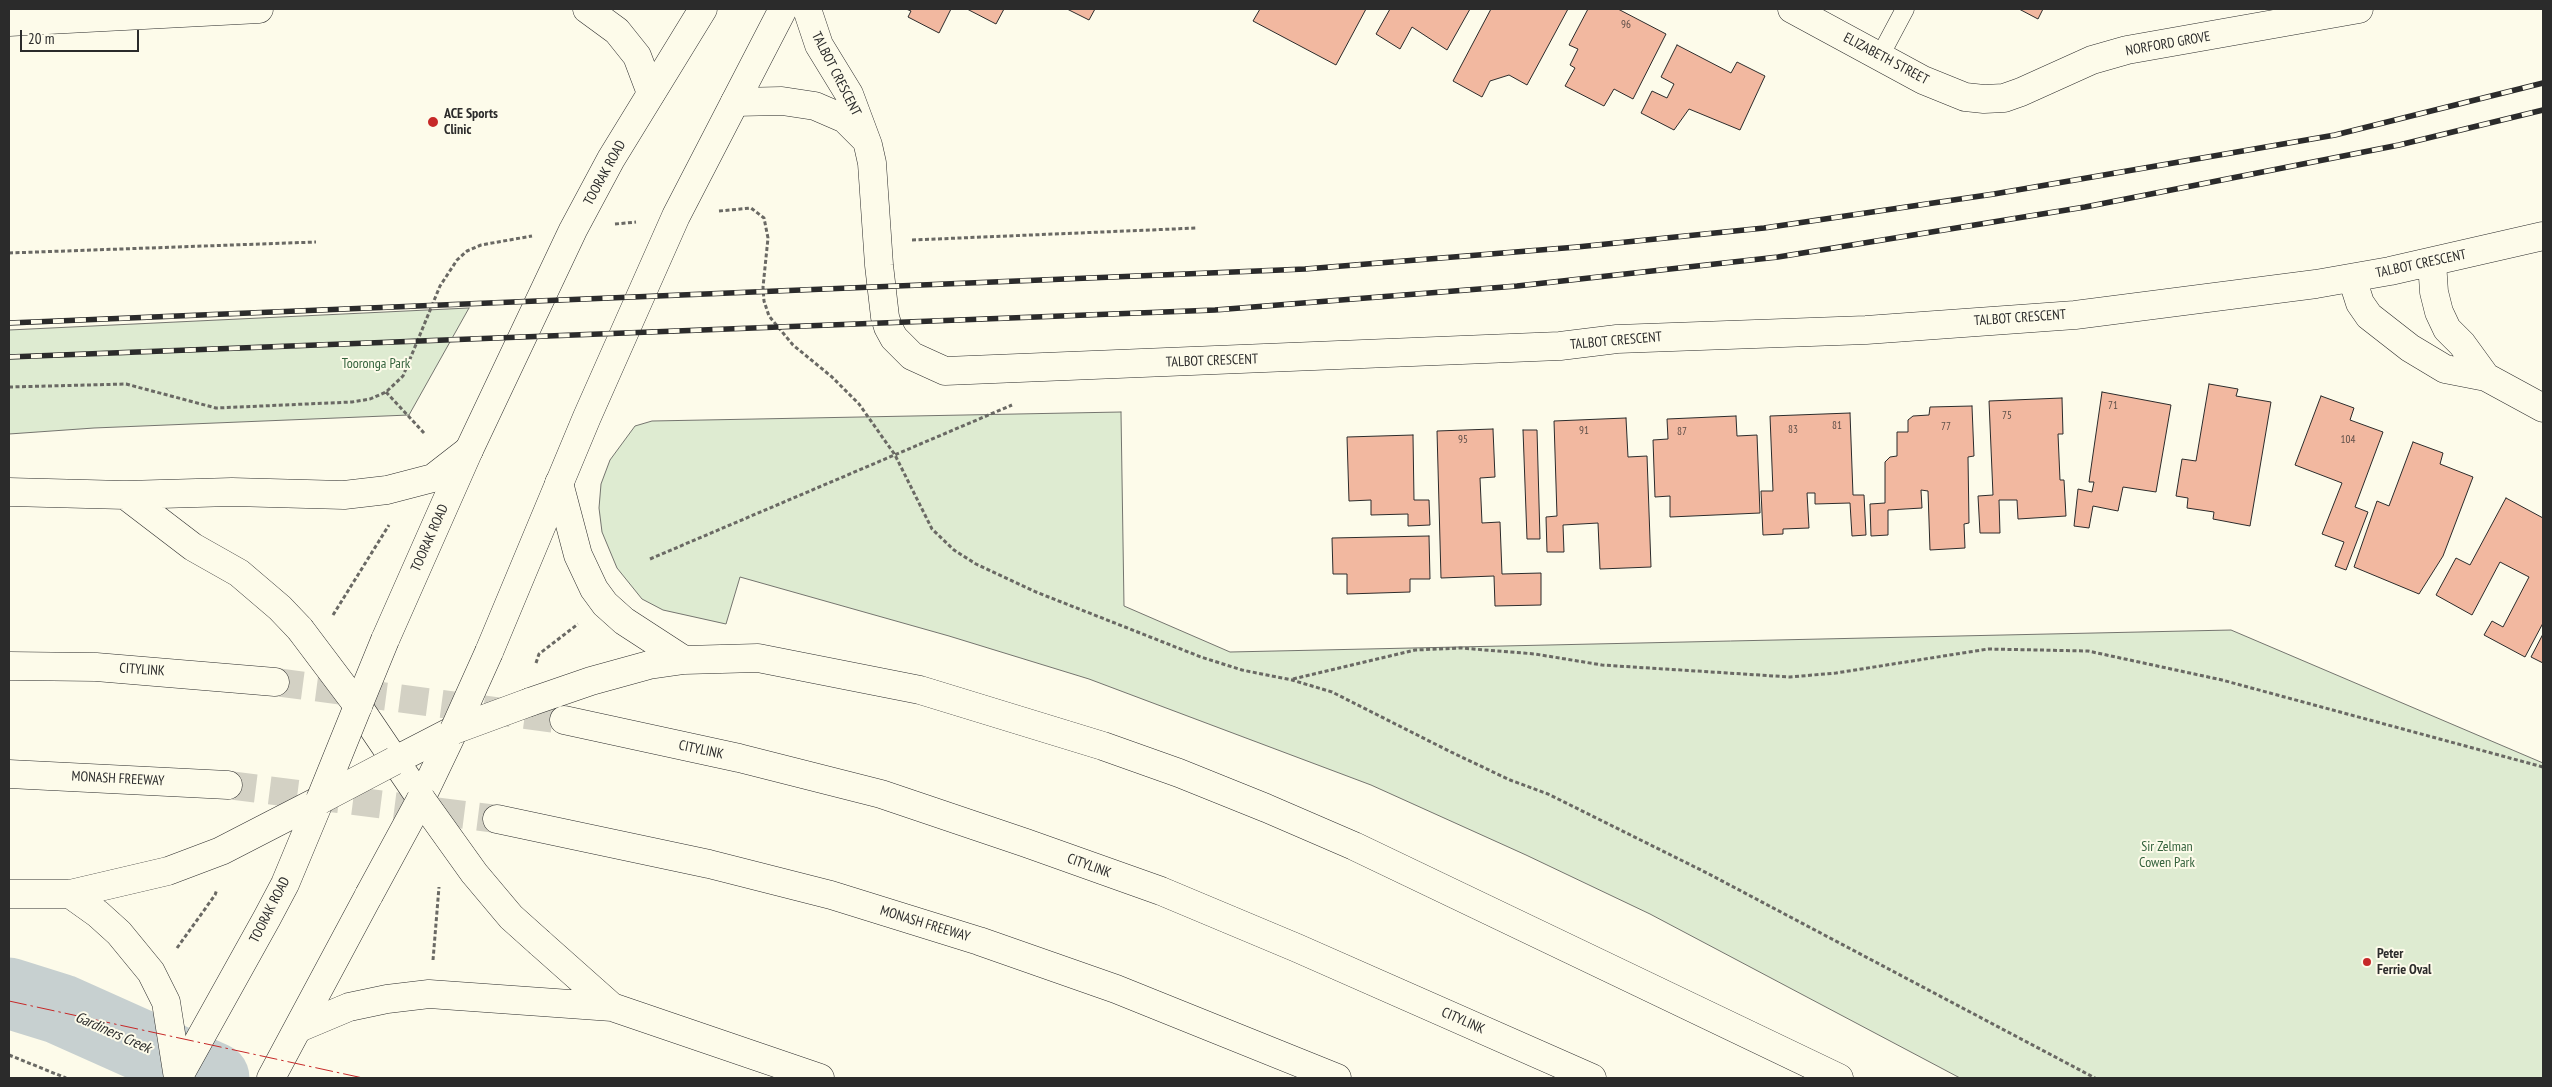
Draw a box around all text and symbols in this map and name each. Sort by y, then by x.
house number: 96 [1621,18,1631,32]
scale bar [22,20,141,52]
street label: NORFORD GROVE [2124,28,2212,60]
text: 20 m [28,29,54,48]
street label: TALBOT CRESCENT [808,29,864,119]
street label: ELIZABETH STREET [1840,29,1932,89]
place label: ACE Sports Clinic [444,106,498,138]
marker: ACE Sports Clinic [426,115,440,129]
street label: TOORAK ROAD [580,138,630,208]
street label: TALBOT CRESCENT [2374,246,2468,282]
street label: TALBOT CRESCENT [1973,306,2067,330]
street label: TALBOT CRESCENT [1569,329,1663,353]
street label: TALBOT CRESCENT [1166,351,1258,371]
park label: Tooronga Park [342,356,410,372]
house number: 71 [2108,399,2118,413]
house number: 75 [2002,409,2012,423]
house number: 81 [1832,419,1842,433]
house number: 77 [1941,420,1951,434]
house number: 83 [1788,423,1798,437]
house number: 91 [1579,424,1589,438]
house number: 87 [1677,425,1687,439]
house number: 95 [1458,433,1468,447]
house number: 104 [2341,433,2355,447]
street label: TOORAK ROAD [408,502,452,574]
street label: CITYLINK [119,660,165,680]
street label: CITYLINK [677,737,725,763]
street label: MONASH FREEWAY [71,768,165,790]
park label: Sir Zelman Cowen Park [2139,839,2195,872]
street label: CITYLINK [1065,850,1113,882]
street label: TOORAK ROAD [246,874,294,946]
street label: MONASH FREEWAY [878,902,972,946]
place label: Peter Ferrie Oval [2377,946,2432,979]
marker: Peter Ferrie Oval [2361,956,2373,968]
street label: CITYLINK [1439,1004,1487,1038]
water label: Gardiners Creek [72,1008,154,1058]

